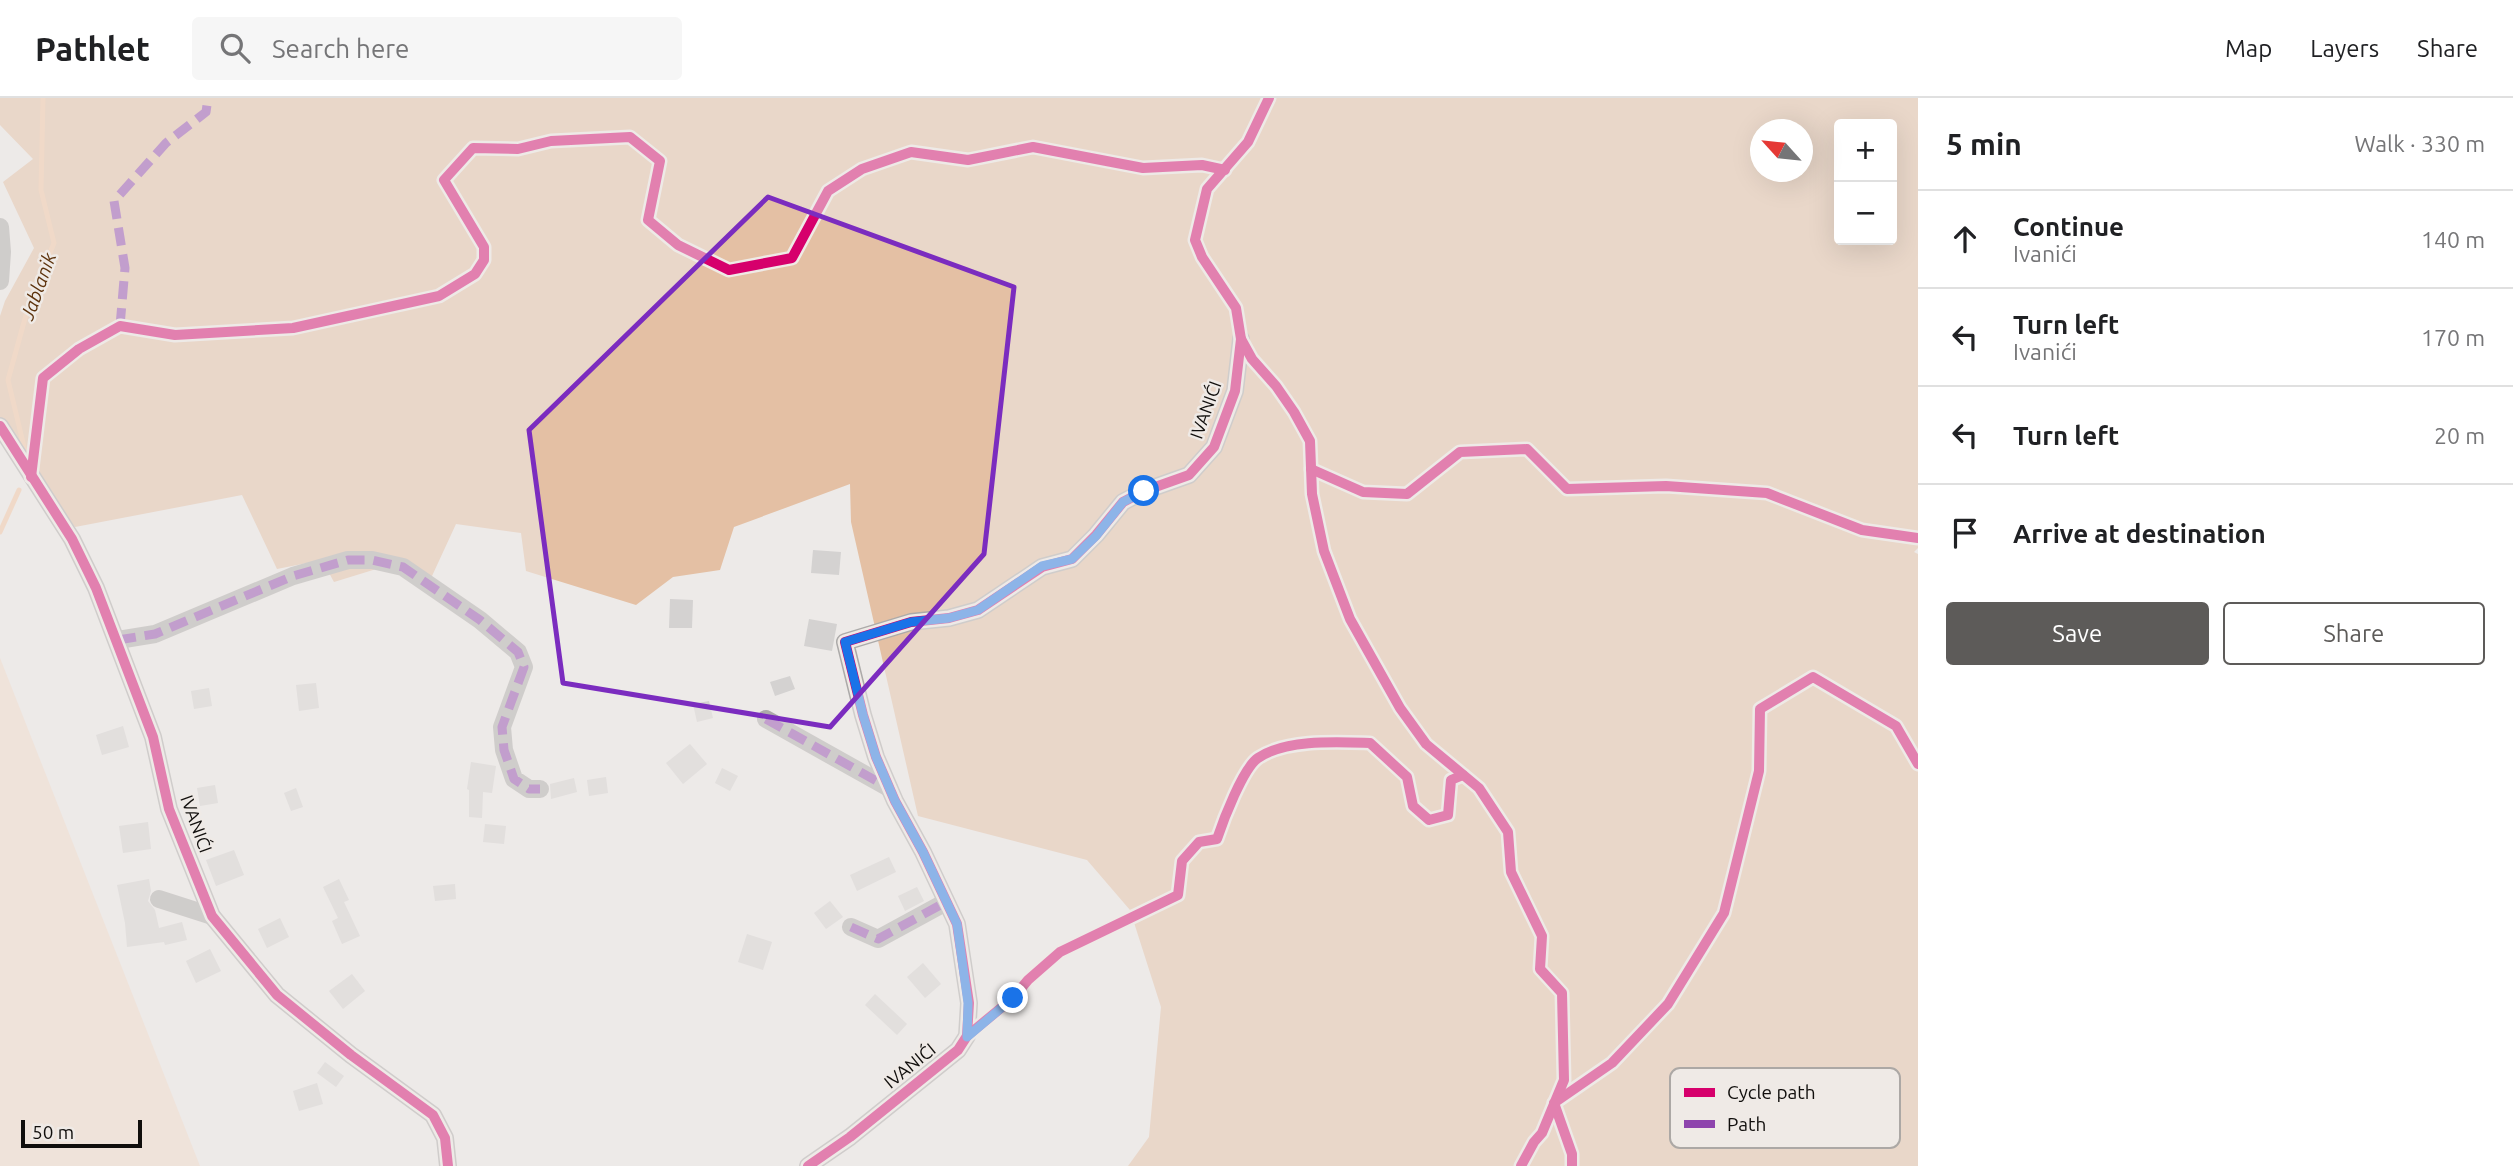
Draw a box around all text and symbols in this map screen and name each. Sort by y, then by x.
search box [192,17,682,80]
icon: search [216,29,254,67]
text: Pathlet [35,30,150,67]
text: Search here [272,34,409,63]
text: Map [2225,35,2272,62]
text: Layers [2310,35,2379,62]
text: Share [2417,35,2478,62]
north arrow [1750,119,1813,182]
map controls [1834,119,1897,245]
button: + [1834,119,1897,182]
text: 5 min [1946,127,2022,161]
text: Walk · 330 m [2354,131,2485,156]
button: − [1834,182,1897,245]
text: Continue [2013,212,2124,241]
icon: ahead [1946,220,1984,258]
text: 140 m [2421,227,2485,252]
text: Ivanići [2013,241,2077,266]
water label: Jablanik [15,249,60,324]
text: Turn left [2013,310,2119,339]
icon: left [1946,318,1984,356]
text: 170 m [2421,325,2485,350]
text: Ivanići [2013,339,2077,364]
street label: IVANIĆI [1184,378,1225,441]
icon: left [1946,416,1984,454]
text: Turn left [2013,421,2119,450]
text: 20 m [2434,423,2485,448]
route start [1128,475,1159,506]
icon: arrive [1946,514,1984,552]
text: Arrive at destination [2013,519,2266,548]
button: Save [1946,602,2209,665]
button: Share [2223,602,2485,665]
street label: IVANIĆI [177,792,218,855]
route end [997,982,1028,1013]
street label: IVANIĆI [879,1038,939,1092]
legend [1670,1068,1900,1148]
text: Cycle path [1727,1081,1816,1103]
text: Path [1727,1113,1766,1135]
scale bar [21,1117,142,1149]
text: 50 m [32,1121,74,1143]

